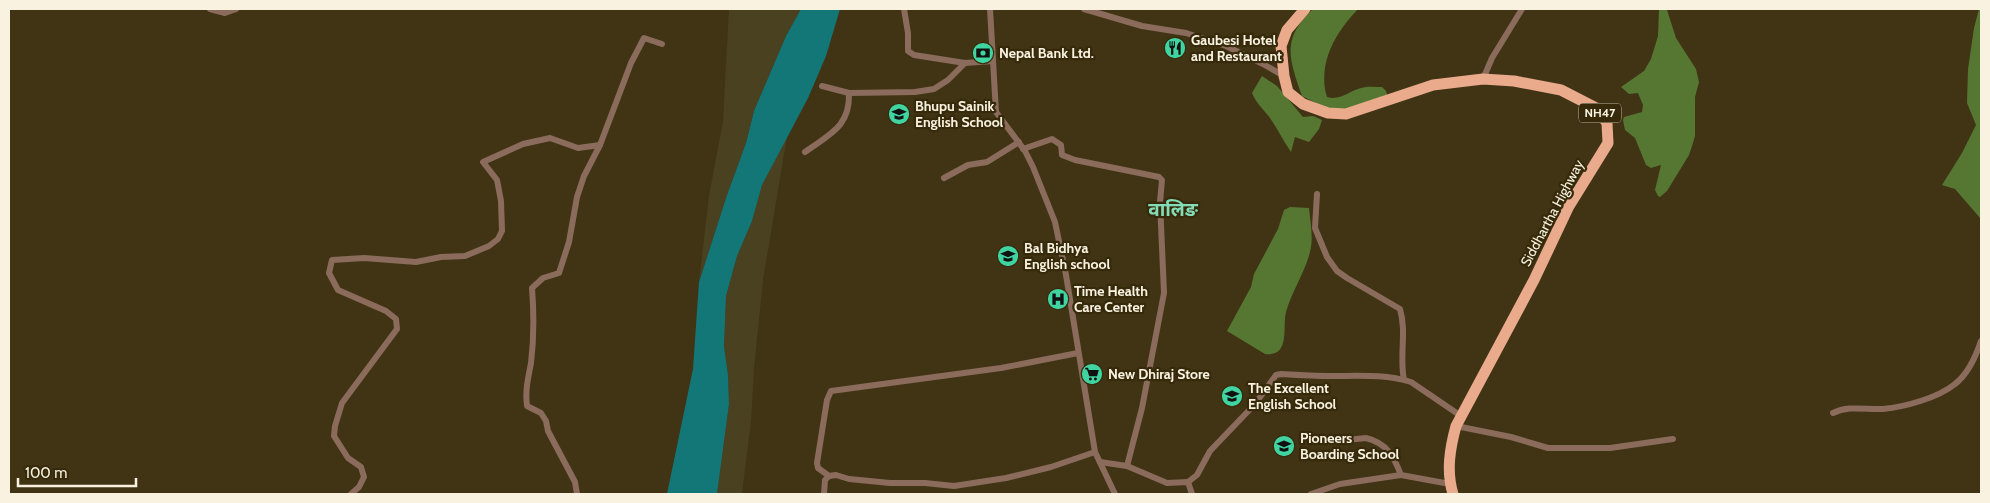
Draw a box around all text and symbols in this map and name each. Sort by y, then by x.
place label: Gaubesi Hotel and Restaurant [1191,31,1282,65]
restaurant icon: Gaubesi Hotel and Restaurant [1163,36,1187,60]
bank icon: Nepal Bank Ltd. [971,41,995,65]
place label: Nepal Bank Ltd. [999,44,1094,62]
place label: Bhupu Sainik English School [915,97,1004,131]
school or university icon: Bhupu Sainik English School [887,102,911,126]
road number: NH47 [1579,104,1621,122]
street label: Siddhartha Highway [1516,157,1588,269]
district label: वालिङ [1148,198,1199,221]
place label: Bal Bidhya English school [1024,239,1110,273]
school or university icon: Bal Bidhya English school [996,244,1020,268]
place label: Time Health Care Center [1074,282,1148,316]
hospital icon: Time Health Care Center [1046,287,1070,311]
supermarket icon: New Dhiraj Store [1080,362,1104,386]
place label: New Dhiraj Store [1108,365,1210,383]
place label: The Excellent English School [1248,379,1337,413]
school or university icon: The Excellent English School [1220,384,1244,408]
place label: Pioneers Boarding School [1300,429,1400,463]
school or university icon: Pioneers Boarding School [1272,434,1296,458]
scale bar [18,456,135,488]
text: 100 m [25,464,67,482]

